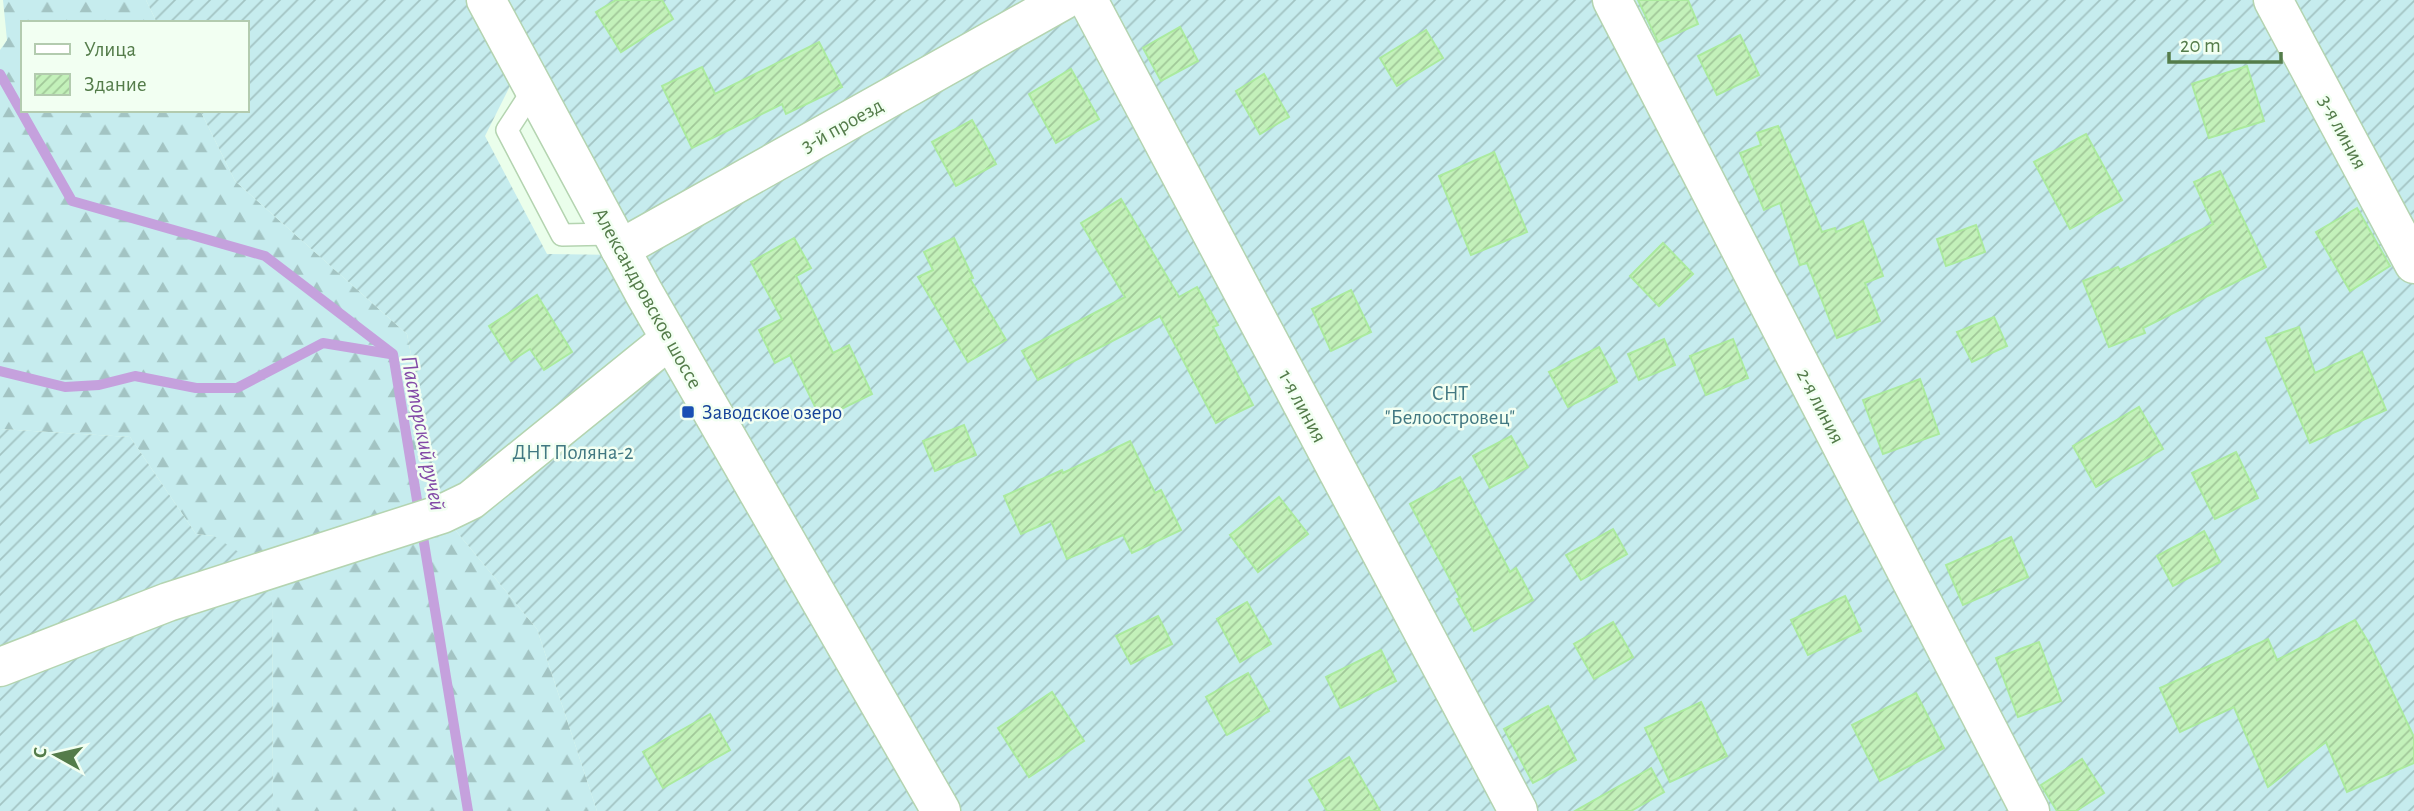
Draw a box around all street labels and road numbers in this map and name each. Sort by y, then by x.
street label: 3-я линия [2314,92,2371,173]
street label: 3-й проезд [798,94,887,156]
street label: Александровское шоссе [589,204,706,392]
street label: 2-я линия [1793,365,1848,447]
street label: 1-я линия [1275,366,1330,446]

